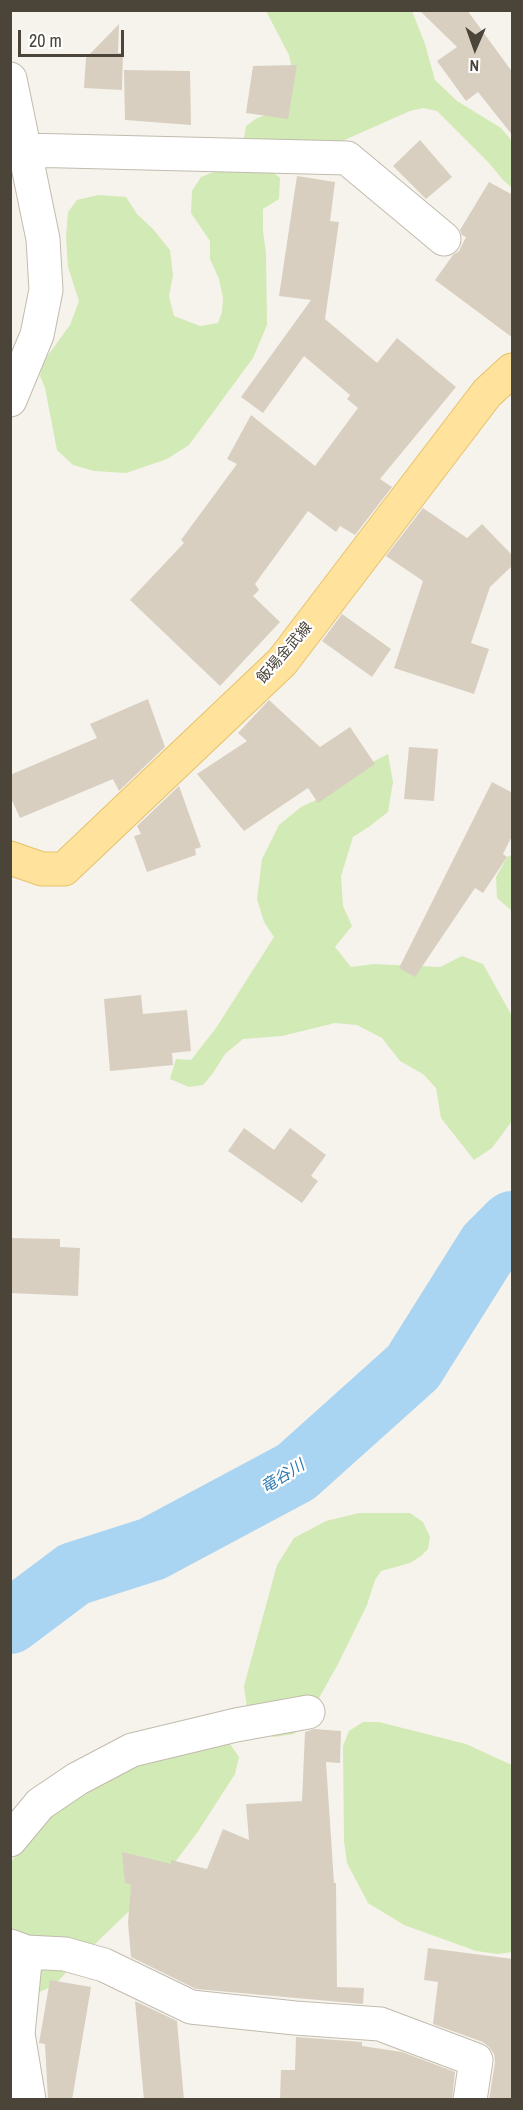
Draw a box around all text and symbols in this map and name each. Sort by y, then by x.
scale bar [21,18,128,56]
north arrow [445,18,505,78]
text: 20 m [29,28,62,53]
text: N [469,55,480,77]
street label: 飯場金武線 [254,619,316,687]
water label: 竜谷川 [258,1456,308,1498]

